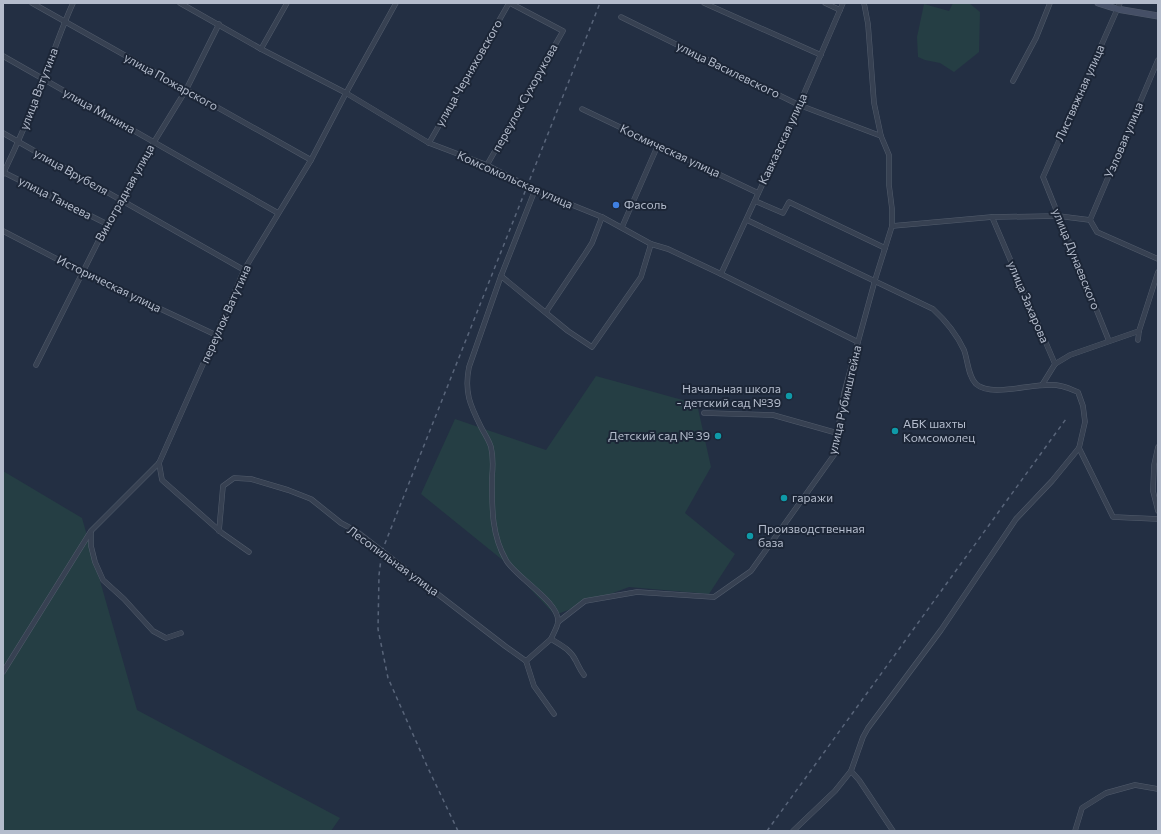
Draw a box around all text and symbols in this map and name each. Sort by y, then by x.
street label: улица Черняховского [432,17,504,128]
street label: улица Василевского [675,38,782,100]
street label: переулок Сухорукова [489,41,560,154]
street label: Листвяжная улица [1052,42,1107,143]
street label: улица Ватутина [16,46,60,132]
street label: улица Пожарского [122,49,221,113]
street label: улица Минина [61,85,138,136]
street label: Кавказская улица [755,91,809,186]
street label: Узловая улица [1101,100,1145,180]
street label: Космическая улица [618,121,723,179]
street label: Виноградная улица [92,142,157,243]
street label: улица Врубеля [32,145,111,197]
street label: Комсомольская улица [455,147,575,211]
street label: улица Танеева [17,173,94,222]
place label: Фасоль [624,197,667,211]
marker: Фасоль [611,200,621,210]
street label: улица Дунаевского [1050,206,1104,311]
street label: Историческая улица [55,252,164,314]
street label: улица Захарова [1005,259,1052,345]
street label: переулок Ватутина [197,262,253,365]
street label: улица Рубинштейна [825,344,863,456]
place label: Начальная школа - детский сад №39 [677,381,781,409]
marker: Начальная школа - детский сад №39 [784,391,794,401]
place label: АБК шахты Комсомолец [903,416,975,444]
marker: АБК шахты Комсомолец [890,426,900,436]
place label: Детский сад № 39 [608,428,710,442]
marker: Детский сад № 39 [713,431,723,441]
place label: гаражи [792,490,833,504]
marker: гаражи [779,493,789,503]
place label: Производственная база [758,521,865,549]
street label: Лесопильная улица [345,522,442,598]
marker: Производственная база [745,531,755,541]

